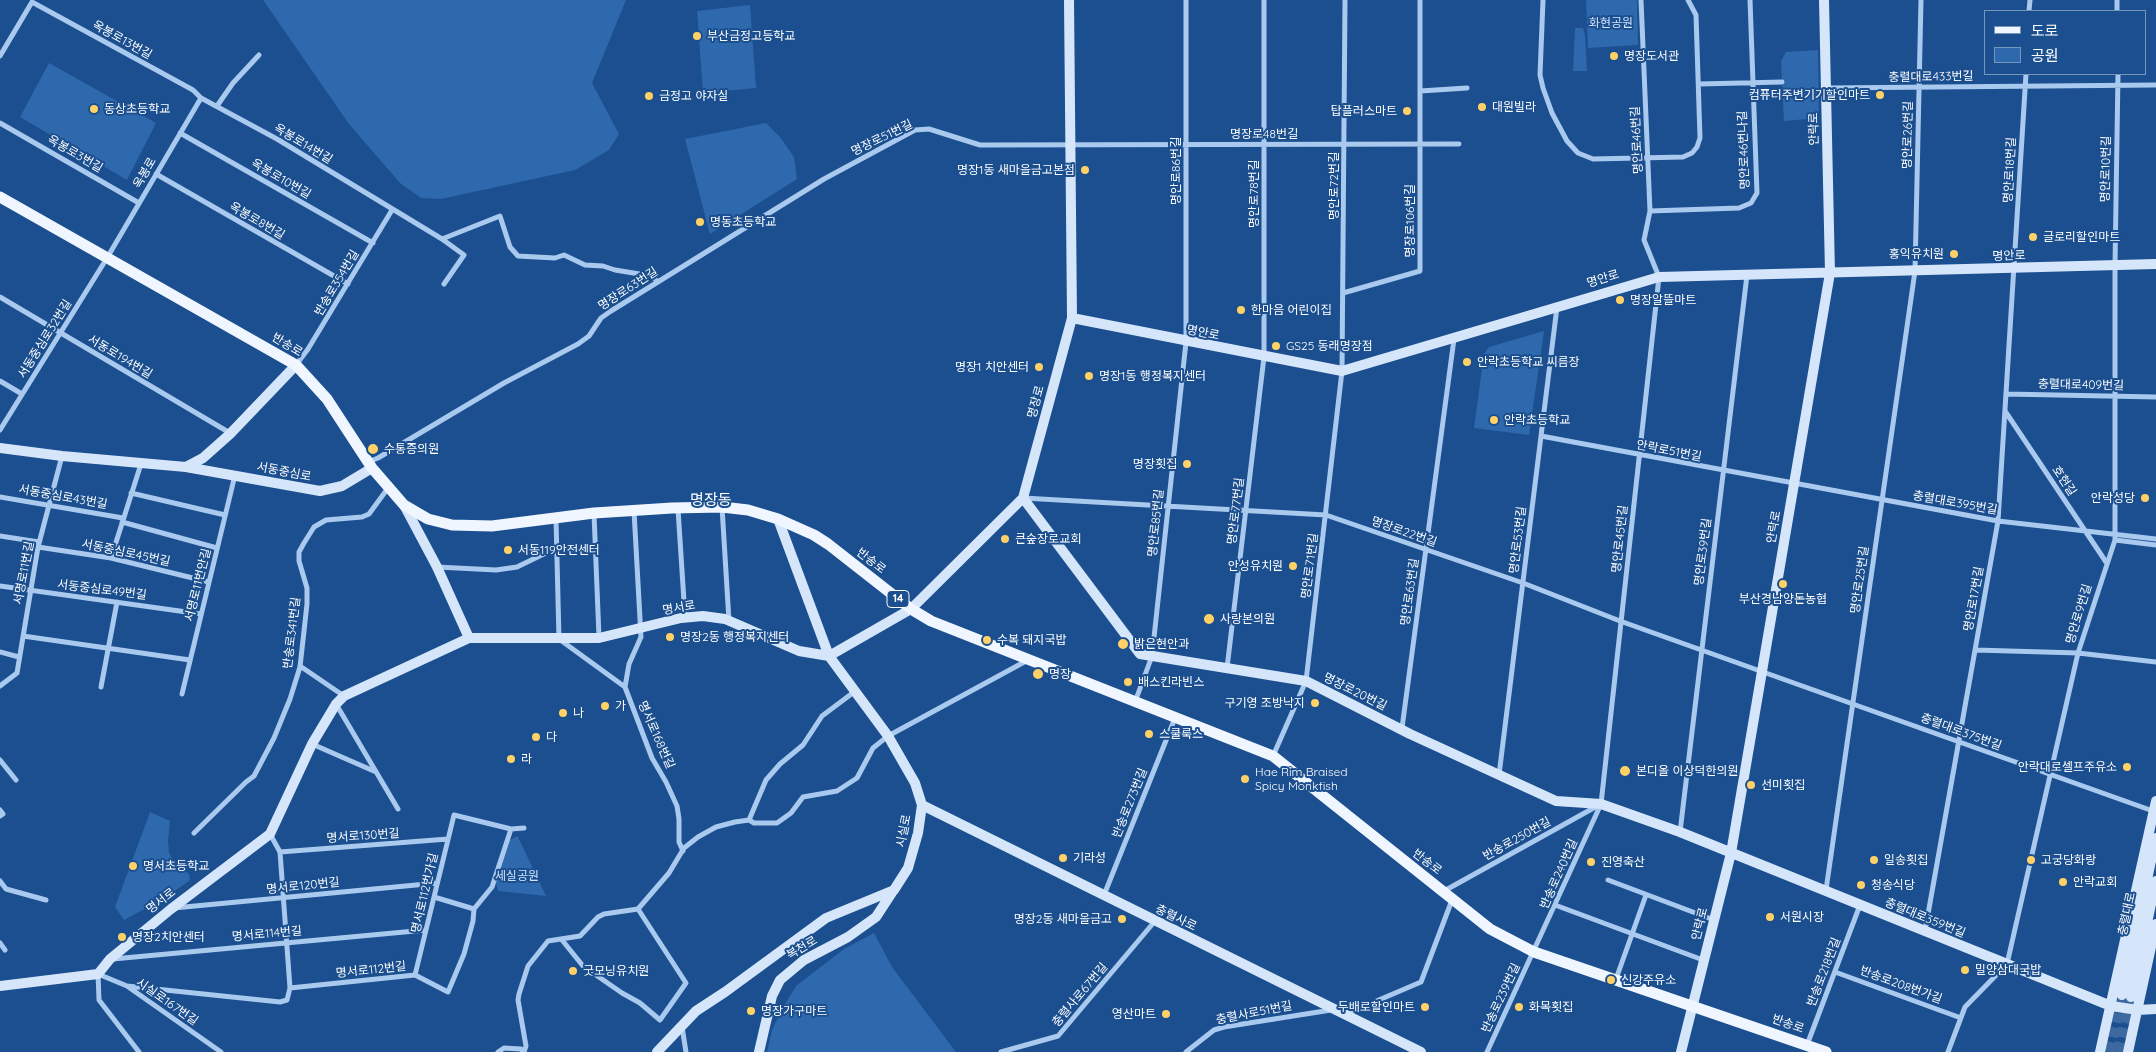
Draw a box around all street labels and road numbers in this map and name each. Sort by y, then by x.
street label: 옥봉로13번길 [90,18,154,62]
street label: 충렬대로433번길 [1888,69,1974,85]
street label: 명안로26번길 [1900,101,1916,169]
street label: 명안로46번길 [1628,106,1646,174]
street label: 명안로46번나길 [1735,110,1753,190]
street label: 안락로 [1807,112,1821,146]
street label: 명장로51번길 [849,117,915,159]
street label: 옥봉로14번길 [271,121,335,167]
street label: 명장로48번길 [1230,127,1298,141]
street label: 옥봉로3번길 [45,132,105,176]
street label: 명안로10번길 [2098,135,2114,203]
street label: 명안로86번길 [1169,137,1183,205]
street label: 명안로18번길 [2001,137,2019,203]
street label: 명안로72번길 [1327,152,1341,220]
street label: 옥봉로 [130,155,160,191]
street label: 옥봉로10번길 [248,156,314,202]
street label: 명안로78번길 [1247,160,1261,228]
street label: 명장로106번길 [1403,184,1417,258]
street label: 옥봉로8번길 [227,199,287,243]
street label: 반송로354번길 [312,247,362,319]
street label: 명안로 [1992,248,2026,264]
street label: 명장로63번길 [596,264,660,314]
street label: 명안로 [1585,267,1621,291]
street label: 서동중심로32번길 [15,297,75,381]
street label: 명안로 [1185,323,1221,343]
street label: 반송로 [269,330,305,360]
street label: 서동로194번길 [85,332,155,382]
street label: 충렬대로409번길 [2038,377,2124,393]
street label: 명장로 [1025,384,1047,420]
street label: 안락로51번길 [1635,438,1703,464]
street label: 서동중심로 [256,460,312,484]
street label: 호현길 [2049,463,2079,499]
street label: 명안로77번길 [1225,477,1247,545]
street label: 서동중심로43번길 [17,482,109,512]
street label: 명안로85번길 [1145,488,1167,558]
street label: 충렬대로395번길 [1912,488,1998,518]
street label: 명안로45번길 [1609,504,1631,574]
street label: 명안로53번길 [1507,505,1529,575]
street label: 안락로 [1764,509,1784,545]
street label: 명장로22번길 [1369,514,1439,550]
street label: 명안로39번길 [1692,517,1714,587]
street label: 명안로71번길 [1299,532,1321,600]
street label: 서동중심로45번길 [80,537,172,569]
street label: 서명로11번길 [11,540,37,606]
street label: 반송로 [854,545,888,577]
street label: 명안로25번길 [1848,545,1872,615]
street label: 서명로11번안길 [182,547,214,623]
street label: 명안로63번길 [1398,557,1422,627]
street label: 명안로17번길 [1961,565,1987,633]
street label: 서동중심로49번길 [56,577,148,603]
street label: 명안로9번길 [2063,582,2095,646]
road number: 14 [887,590,909,608]
street label: 반송로341번길 [280,596,304,670]
street label: 명서로 [661,598,697,618]
street label: 명장로20번길 [1321,670,1389,714]
street label: 명서로168번길 [635,699,677,771]
street label: 충렬대로375번길 [1918,711,2004,753]
street label: 반송로273번길 [1109,766,1151,840]
street label: 시실로 [894,813,914,849]
street label: 반송로250번길 [1480,814,1554,864]
street label: 명서로130번길 [326,826,400,846]
street label: 반송로240번길 [1537,837,1581,911]
street label: 반송로 [1410,846,1444,878]
street label: 명서로112번가길 [409,852,441,934]
street label: 명서로120번길 [266,875,340,897]
street label: 명서로 [144,885,178,917]
street label: 충렬대로 [2115,891,2139,937]
street label: 충렬대로359번길 [1883,895,1967,941]
street label: 충렬사로 [1153,902,1199,934]
street label: 안락로 [1689,906,1711,942]
street label: 명서로114번길 [231,924,303,944]
street label: 복천로 [784,933,820,963]
street label: 반송로218번길 [1804,935,1844,1009]
street label: 명서로112번길 [335,959,407,981]
street label: 충렬사로67번길 [1049,960,1111,1030]
street label: 반송로239번길 [1479,961,1523,1035]
street label: 반송로208번가길 [1858,963,1944,1007]
street label: 시실로167번길 [133,975,201,1029]
street label: 충렬사로51번길 [1215,999,1293,1027]
street label: 반송로 [1770,1012,1806,1036]

